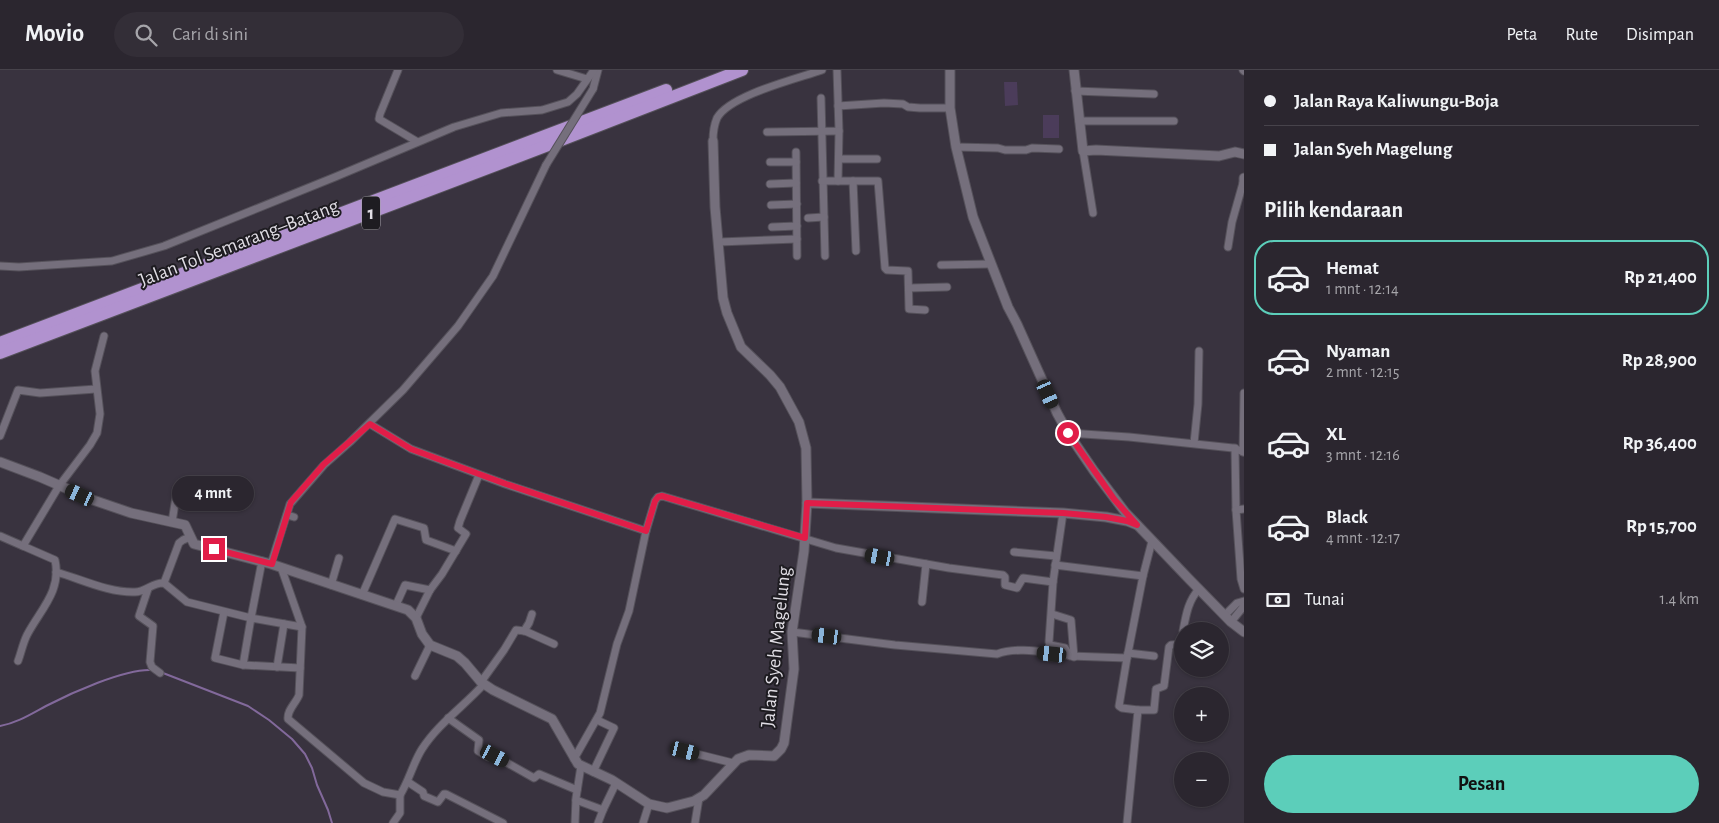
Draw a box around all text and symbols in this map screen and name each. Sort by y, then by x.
search box [114,12,464,57]
icon: search [132,21,160,49]
text: Movio [25,22,84,46]
text: Cari di sini [172,25,248,44]
text: Peta [1506,26,1537,44]
text: Rute [1565,26,1598,44]
text: Disimpan [1626,26,1694,44]
text: Jalan Raya Kaliwungu-Boja [1294,92,1499,111]
text: Jalan Syeh Magelung [1294,140,1452,159]
street label: Jalan Tol Semarang–Batang [136,196,342,290]
road number: 1 [362,196,380,230]
text: Pilih kendaraan [1264,199,1403,221]
icon: car [1266,255,1311,300]
text: Hemat [1326,259,1379,278]
text: Rp 21,400 [1624,268,1697,287]
text: 1 mnt · 12:14 [1326,281,1399,297]
icon: car [1266,338,1311,383]
text: Nyaman [1326,342,1390,361]
text: Rp 28,900 [1622,351,1697,370]
text: 2 mnt · 12:15 [1326,364,1400,380]
car [1035,377,1060,411]
icon: car [1266,421,1311,466]
route start [1057,422,1079,444]
text: XL [1326,425,1346,444]
text: Rp 36,400 [1622,434,1697,453]
text: 3 mnt · 12:16 [1326,447,1400,463]
callout: 4 mnt [173,476,255,512]
car [63,482,96,508]
text: 4 mnt [194,485,232,501]
icon: car [1266,504,1311,549]
text: Black [1326,508,1368,527]
text: Rp 15,700 [1626,517,1697,536]
text: 4 mnt · 12:17 [1326,530,1400,546]
route end [203,538,225,560]
car [863,547,896,567]
street label: Jalan Syeh Magelung [758,565,794,728]
icon: cash [1264,586,1292,614]
text: Tunai [1304,590,1345,609]
text: 1.4 km [1659,591,1699,607]
map controls [1174,622,1229,807]
button: layers [1174,622,1229,677]
car [811,627,842,645]
car [1036,645,1067,663]
button: + [1174,687,1229,742]
car [668,740,701,762]
car [478,743,511,769]
button: − [1174,752,1229,807]
button: Pesan [1264,755,1699,813]

